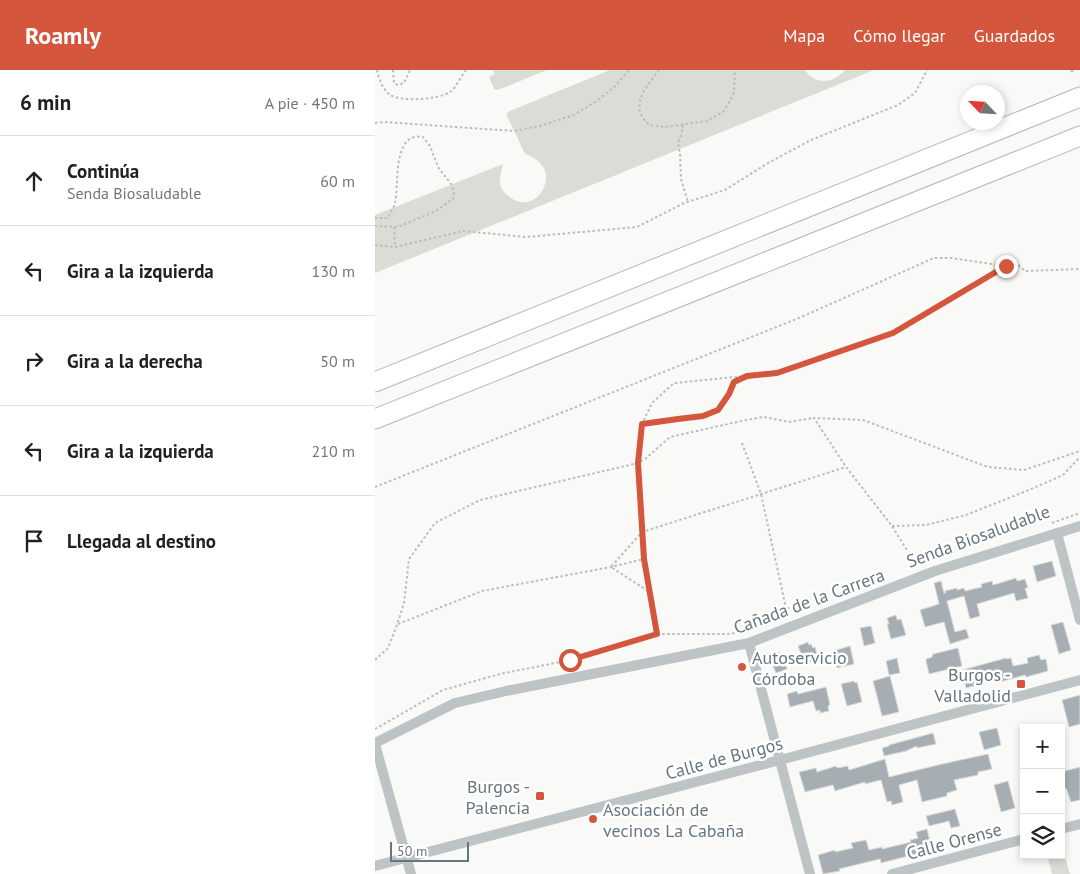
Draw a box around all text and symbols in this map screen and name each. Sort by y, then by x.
text: Roamly [25,20,101,51]
text: Mapa [783,24,825,47]
text: Cómo llegar [853,24,946,47]
text: Guardados [974,24,1055,47]
north arrow [960,85,1005,130]
text: 6 min [20,89,71,116]
text: A pie · 450 m [265,93,355,113]
text: Continúa [67,159,139,183]
icon: ahead [20,167,48,195]
text: 60 m [320,171,355,191]
text: Senda Biosaludable [67,183,201,203]
route end [995,255,1018,278]
icon: left [20,257,48,285]
text: Gira a la izquierda [67,259,214,283]
text: 130 m [312,261,355,281]
icon: right [20,347,48,375]
text: Gira a la derecha [67,349,203,373]
text: 50 m [320,351,355,371]
icon: left [20,437,48,465]
text: Gira a la izquierda [67,439,214,463]
text: 210 m [312,441,355,461]
street label: Senda Biosaludable [903,499,1053,573]
icon: arrive [20,527,48,555]
text: Llegada al destino [67,529,216,553]
street label: Cañada de la Carrera [730,563,888,639]
place label: Autoservicio Córdoba [752,646,847,690]
route start [559,649,582,672]
marker: Autoservicio Córdoba [736,661,748,673]
place label: Burgos - Valladolid [933,663,1011,707]
marker: Burgos - Valladolid [1015,678,1027,690]
map controls [1020,724,1065,859]
button: + [1020,724,1065,769]
street label: Calle de Burgos [663,731,785,785]
button: − [1020,769,1065,814]
place label: Burgos - Palencia [466,775,530,819]
marker: Burgos - Palencia [534,790,546,802]
place label: Asociación de vecinos La Cabaña [603,798,744,842]
marker: Asociación de vecinos La Cabaña [587,813,599,825]
button: layers [1020,814,1065,859]
street label: Calle Orense [904,817,1004,865]
scale bar [390,839,469,862]
text: 50 m [397,842,427,860]

